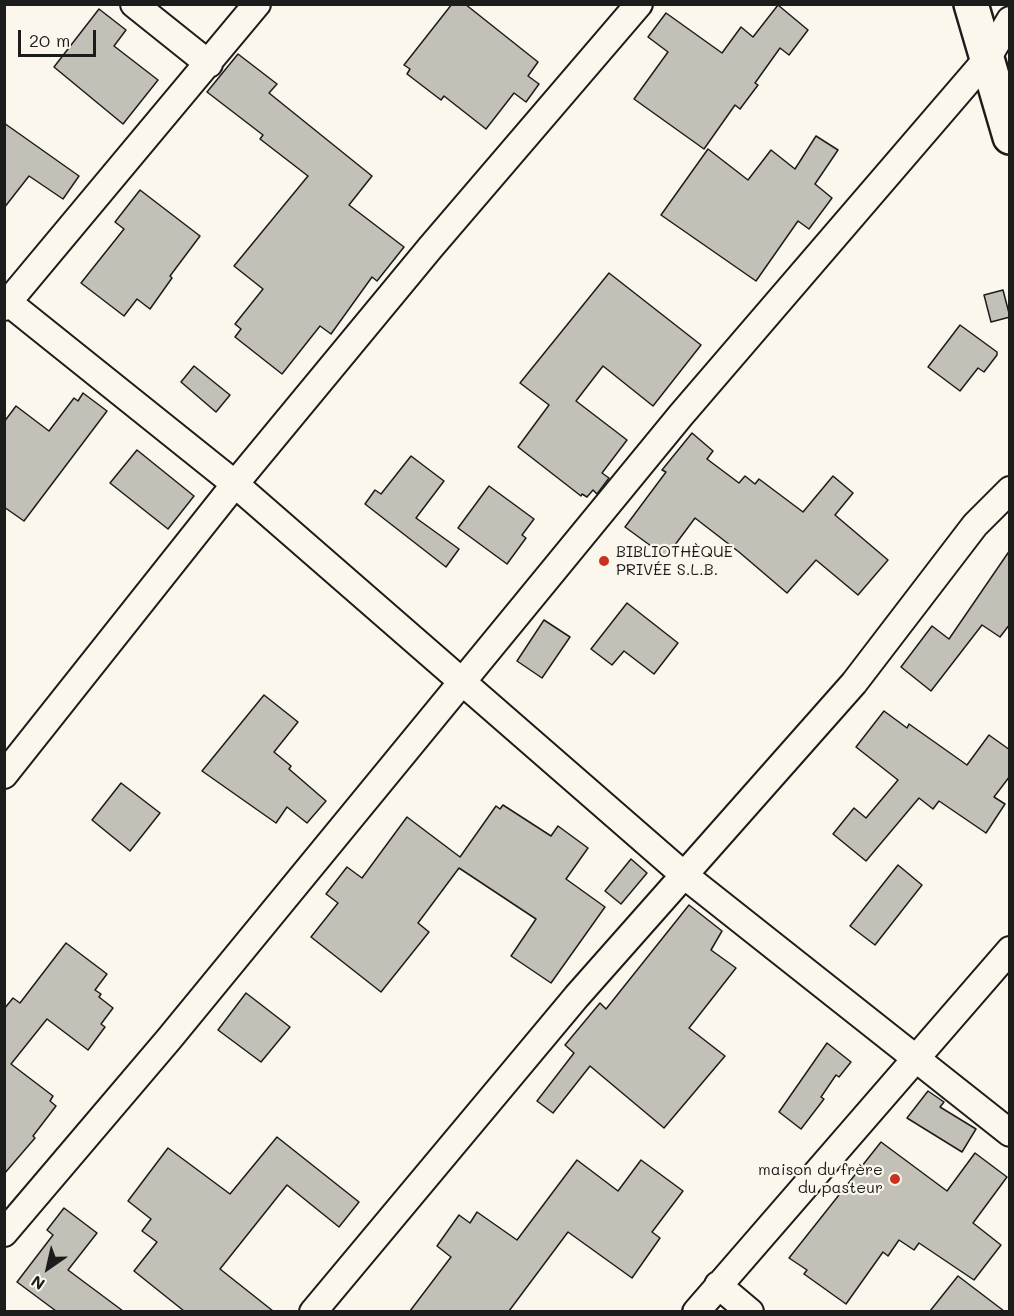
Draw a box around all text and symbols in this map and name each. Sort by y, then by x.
scale bar [21,18,99,56]
text: 20 m [29,28,70,52]
place label: BIBLIOTHÈQUE PRIVÉE S.L.B. [616,542,733,580]
marker: BIBLIOTHÈQUE PRIVÉE S.L.B. [597,554,611,568]
place label: maison du frère du pasteur [758,1160,883,1198]
marker: maison du frère du pasteur [888,1172,902,1186]
north arrow [18,1238,78,1298]
text: N [27,1271,49,1295]

